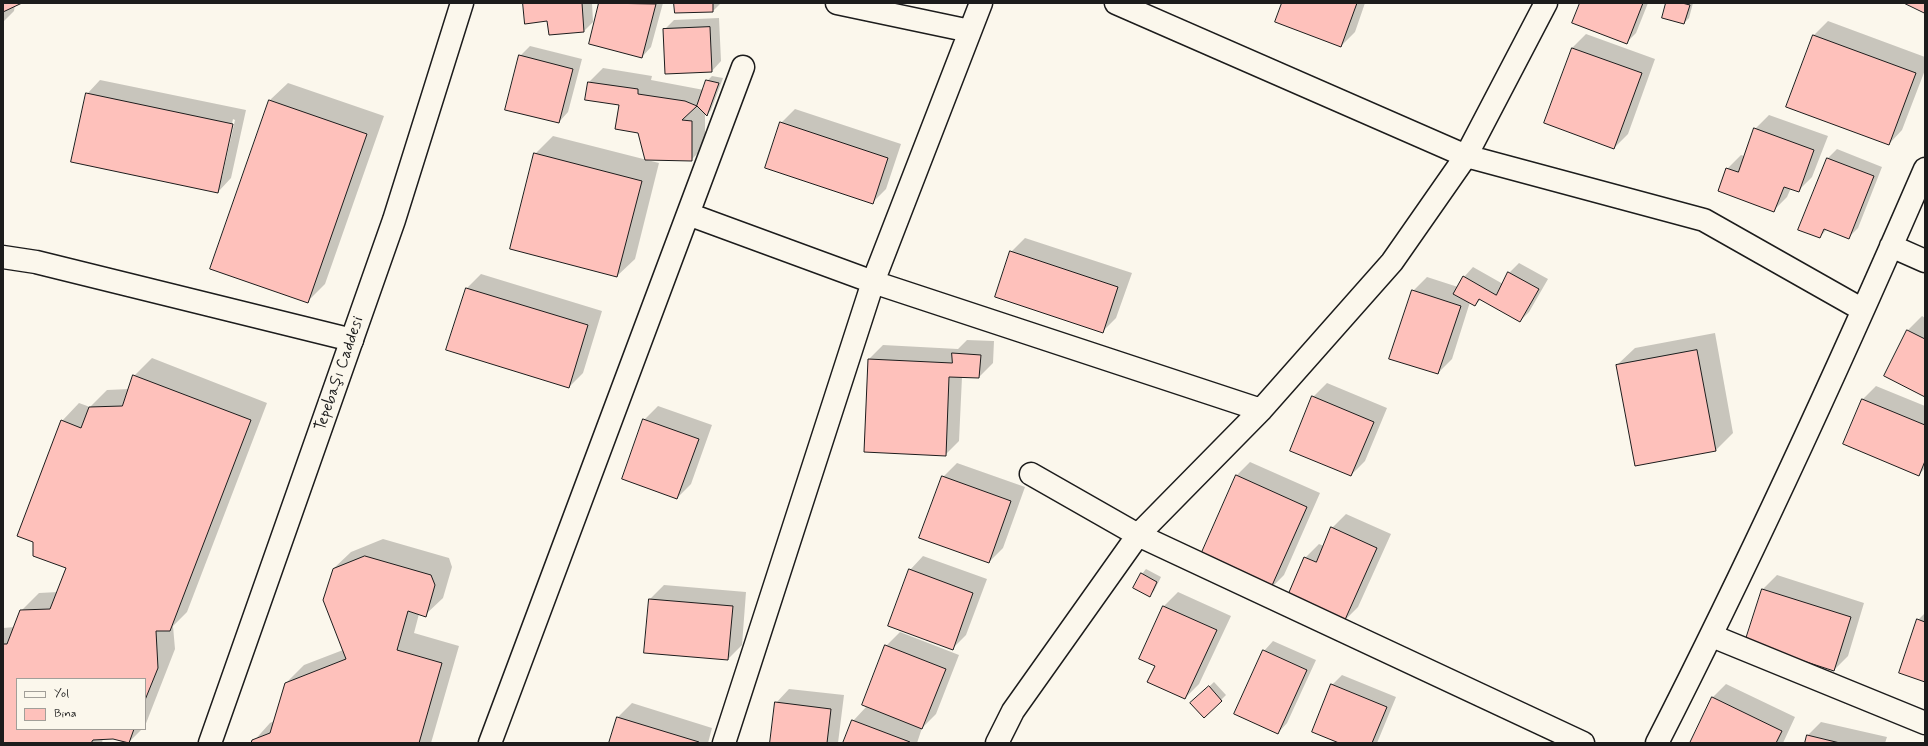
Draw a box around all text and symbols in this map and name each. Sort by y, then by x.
street label: Tepebaşı Caddesi [311,314,369,434]
legend [16,678,146,730]
text: Yol [54,686,69,702]
text: Bina [54,706,77,722]

